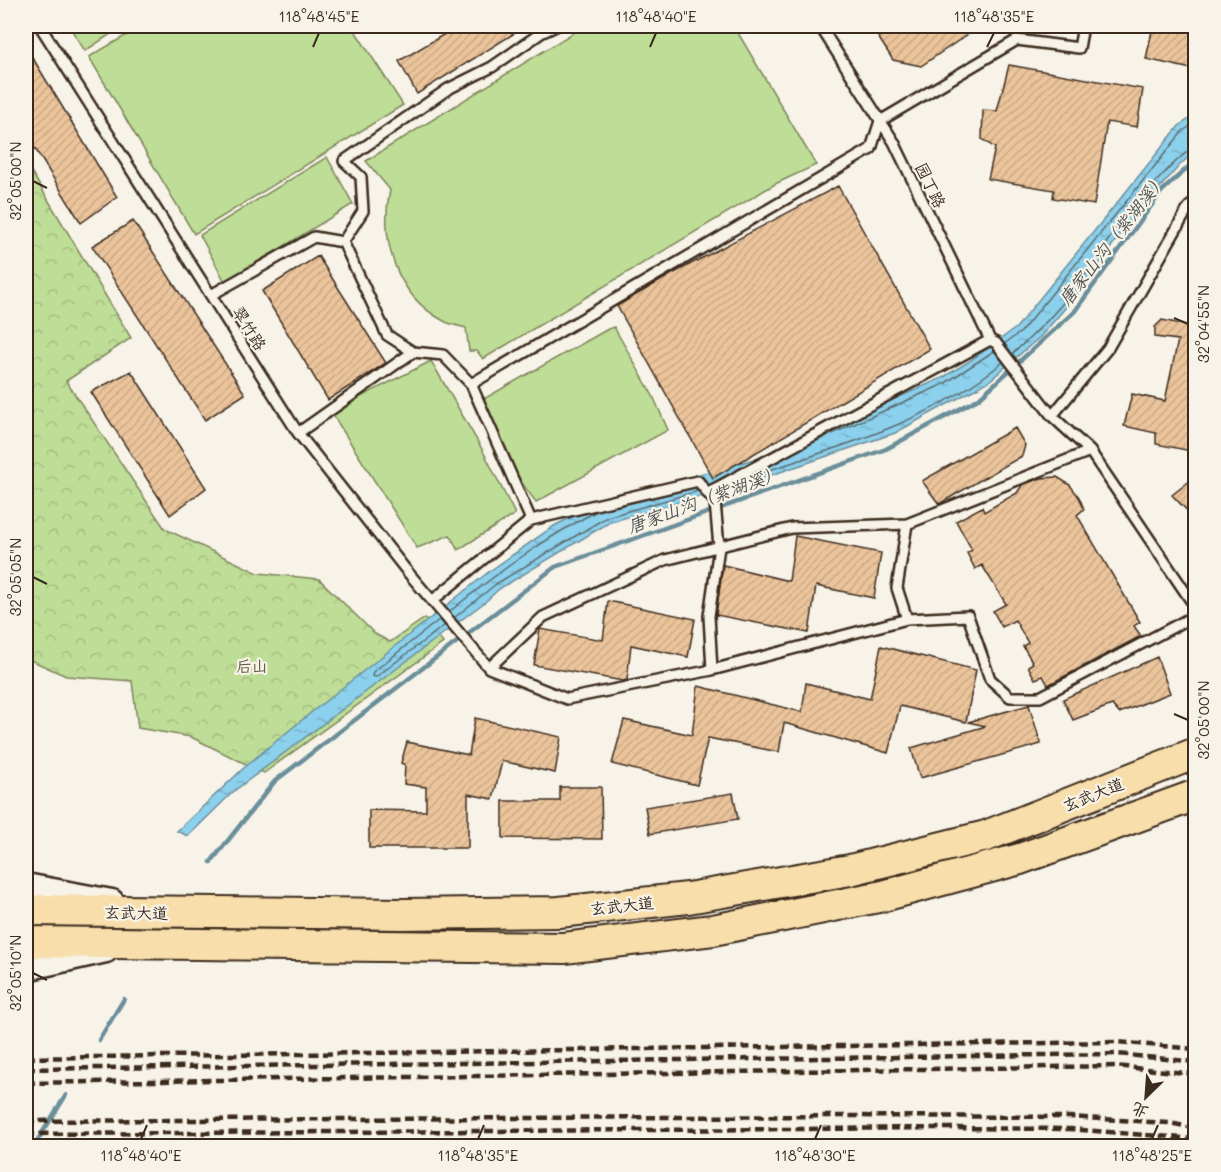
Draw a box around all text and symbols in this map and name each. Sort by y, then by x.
text: 118°48'45"E [279,6,360,26]
text: 118°48'40"E [615,6,697,26]
text: 118°48'35"E [954,6,1035,26]
text: 32°05'00"N [5,141,25,221]
street label: 园丁路 [911,159,951,211]
water label: 唐家山沟（紫湖溪） [1053,168,1171,310]
text: 32°04'55"N [1193,285,1213,363]
street label: 翠竹路 [228,302,272,354]
water label: 唐家山沟（紫湖溪） [624,460,784,538]
text: 32°05'05"N [5,538,25,616]
park label: 后山 [236,655,268,676]
text: 32°05'00"N [1193,680,1213,760]
street label: 玄武大道 [1059,772,1127,816]
street label: 玄武大道 [589,891,655,919]
street label: 玄武大道 [104,901,168,923]
text: 32°05'10"N [5,935,25,1011]
north arrow [1116,1067,1176,1127]
text: 北 [1128,1098,1151,1124]
text: 118°48'40"E [100,1145,182,1165]
text: 118°48'35"E [438,1145,519,1165]
text: 118°48'30"E [774,1145,856,1165]
text: 118°48'25"E [1112,1145,1193,1165]

